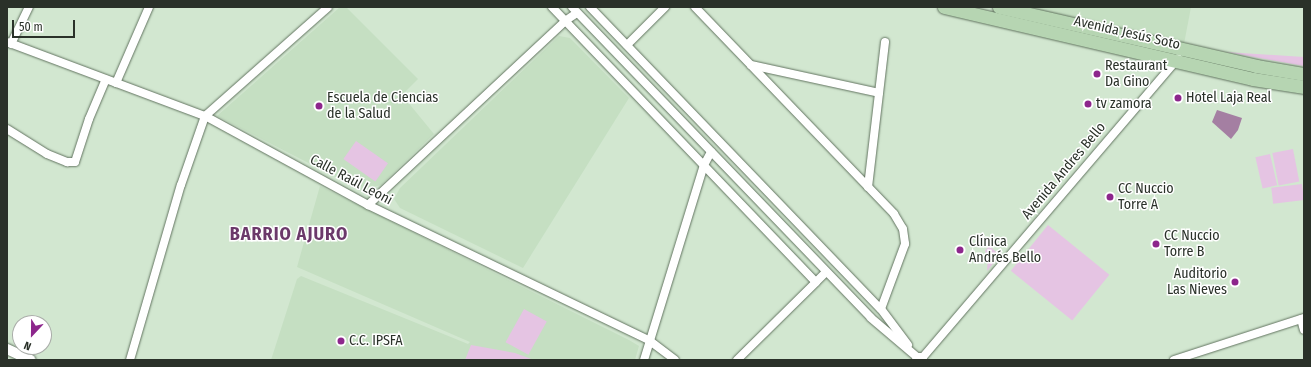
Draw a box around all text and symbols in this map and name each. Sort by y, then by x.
scale bar [14,12,77,38]
street label: Avenida Jesús Soto [1072,13,1182,53]
text: 50 m [19,20,43,34]
place label: Restaurant Da Gino [1105,58,1167,90]
marker: Restaurant Da Gino [1092,69,1102,79]
place label: Escuela de Ciencias de la Salud [327,90,438,122]
place label: Hotel Laja Real [1186,90,1271,106]
marker: Hotel Laja Real [1173,93,1183,103]
place label: tv zamora [1096,96,1152,112]
marker: tv zamora [1083,99,1093,109]
marker: Escuela de Ciencias de la Salud [314,101,324,111]
street label: Avenida Andres Bello [1019,119,1109,223]
street label: Calle Raúl Leoni [307,151,395,209]
place label: CC Nuccio Torre A [1118,181,1174,214]
marker: CC Nuccio Torre A [1105,192,1115,202]
district label: BARRIO AJURO [230,223,348,245]
place label: CC Nuccio Torre B [1164,228,1220,260]
place label: Clínica Andrés Bello [969,234,1041,266]
marker: CC Nuccio Torre B [1151,239,1161,249]
marker: Clínica Andrés Bello [954,244,966,256]
place label: Auditorio Las Nieves [1167,266,1227,298]
marker: Auditorio Las Nieves [1230,277,1240,287]
north arrow [12,315,52,355]
place label: C.C. IPSFA [349,333,403,349]
marker: C.C. IPSFA [336,336,346,346]
text: N [22,338,33,353]

